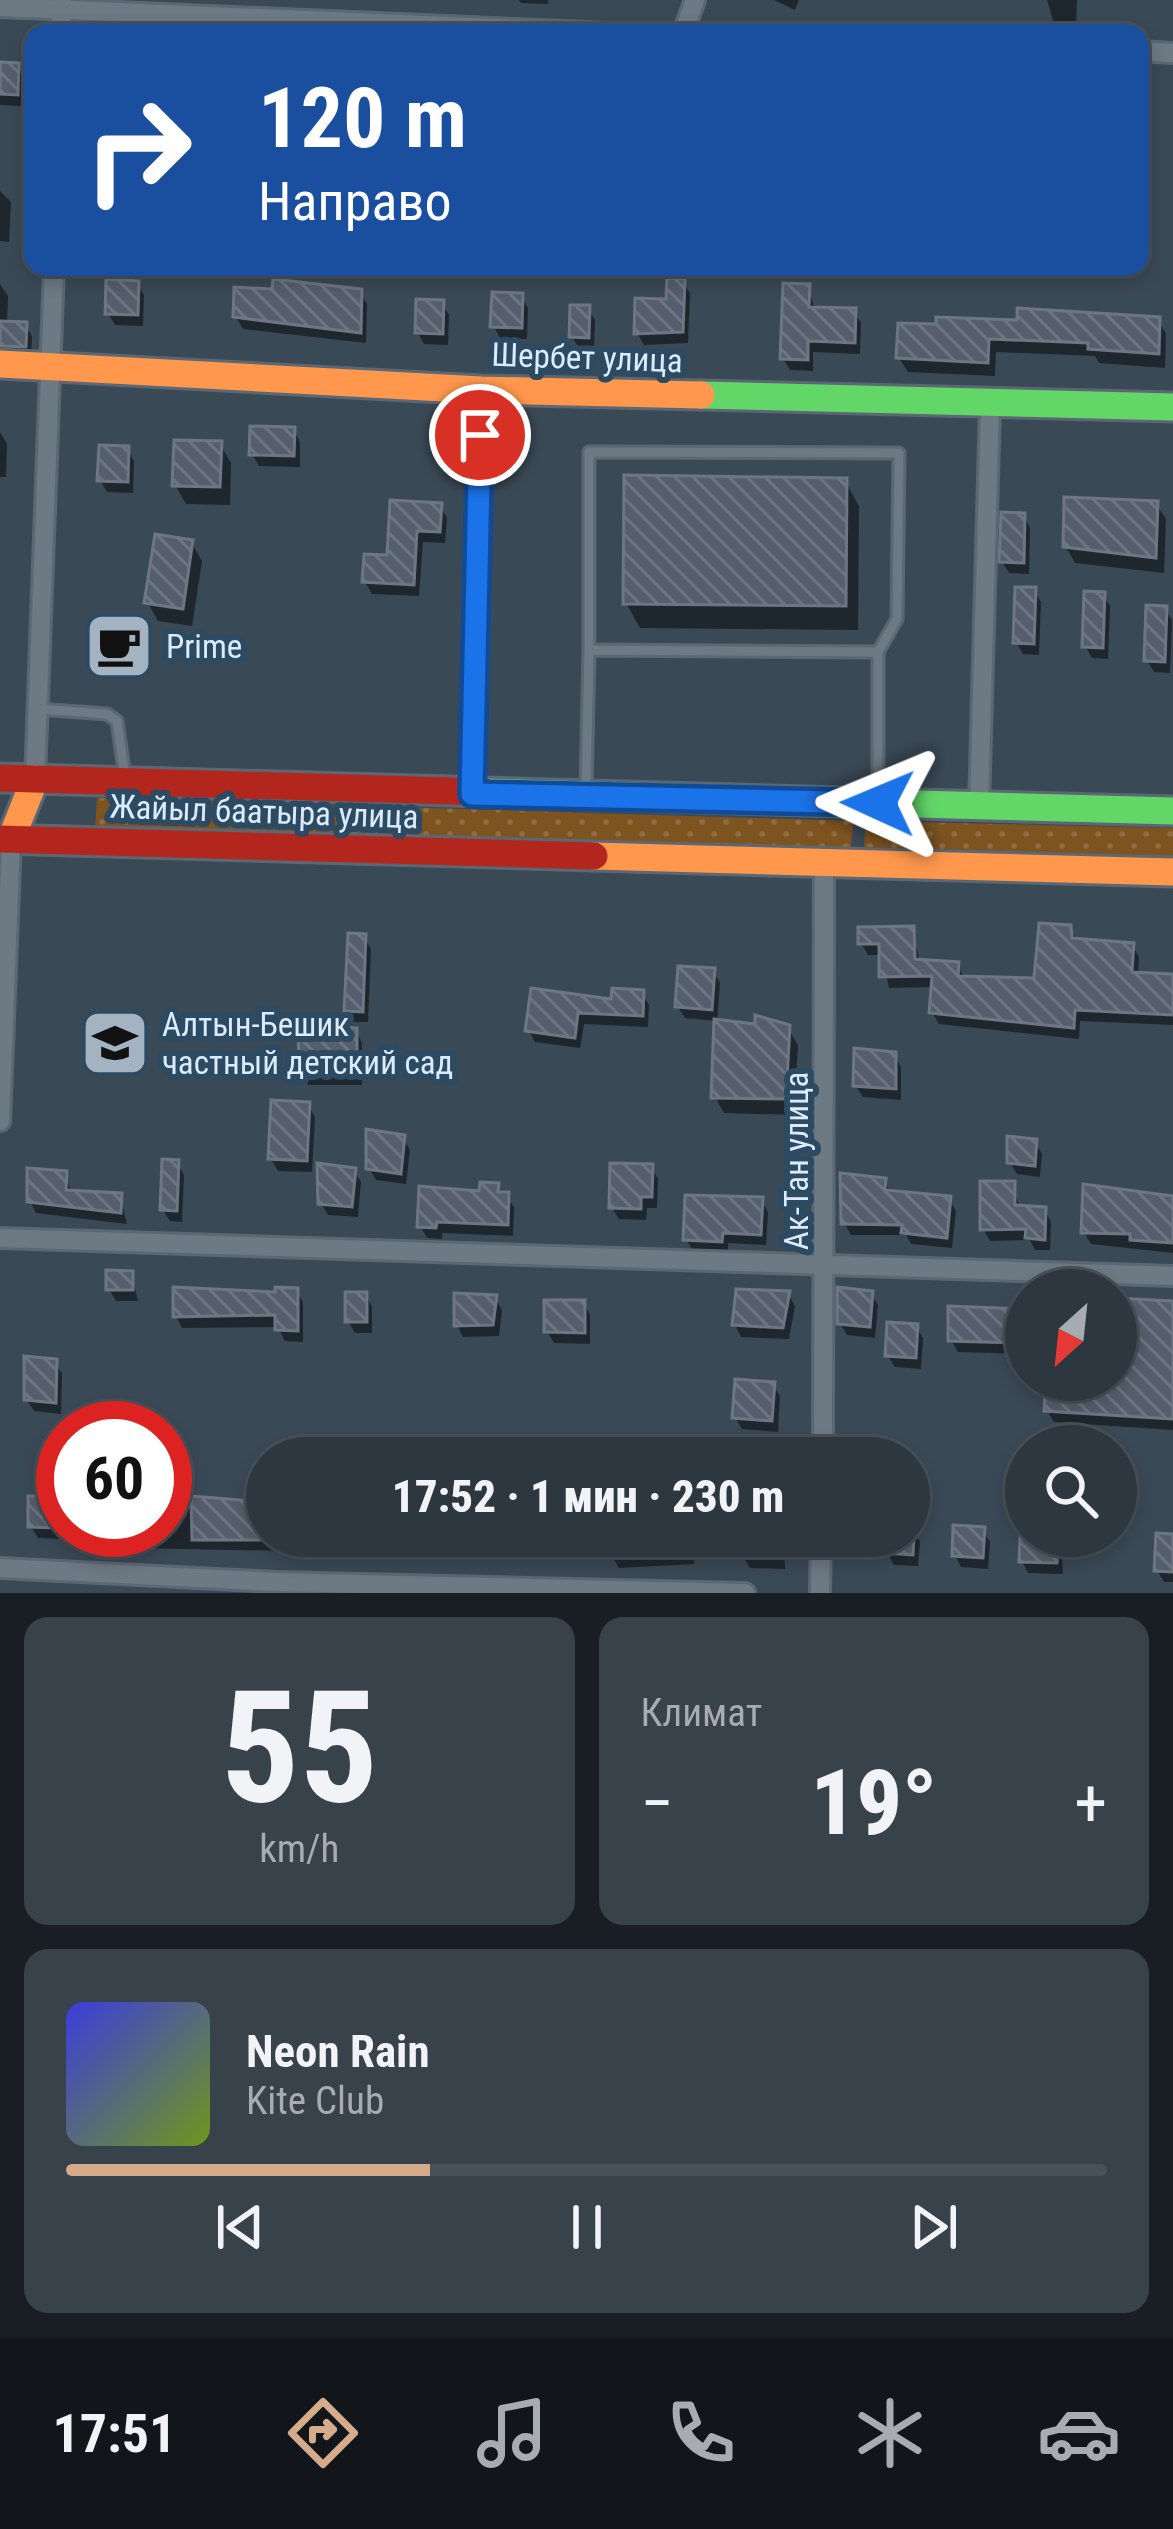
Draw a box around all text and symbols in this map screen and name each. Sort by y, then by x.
text: 120 m [258,69,467,168]
icon: right [60,72,216,228]
text: Направо [258,170,452,233]
street label: Шербет улица [491,335,683,380]
pin [429,384,531,486]
icon: arrive [447,402,513,468]
cafe icon: Prime [84,611,154,681]
place label: Prime [166,627,242,666]
position arrow [815,740,941,866]
street label: Жайыл баатыра улица [109,787,419,836]
place label: Алтын-Бешик частный детский сад [162,1005,453,1082]
school or university icon: Алтын-Бешик частный детский сад [80,1008,150,1078]
street label: Ак-Тан улица [777,1072,816,1250]
north arrow [1005,1269,1137,1401]
map controls [1005,1269,1137,1557]
speed limit sign: 60 [36,1401,192,1557]
button: search [1005,1425,1137,1557]
text: 17:52 · 1 мин · 230 m [392,1470,784,1523]
text: 55 [220,1656,378,1839]
text: Климат [641,1690,762,1736]
text: 19° [810,1751,937,1856]
text: − [641,1765,674,1842]
text: + [1074,1765,1107,1842]
text: km/h [259,1826,339,1872]
text: Neon Rain [246,2025,430,2078]
text: Kite Club [246,2078,384,2124]
icon: previous [207,2194,273,2260]
icon: pause [554,2194,620,2260]
icon: next [901,2194,967,2260]
icon: directions [281,2391,365,2475]
icon: music [470,2391,554,2475]
icon: phone [659,2391,743,2475]
icon: climate [848,2391,932,2475]
icon: car [1037,2391,1121,2475]
text: 17:51 [52,2402,176,2465]

